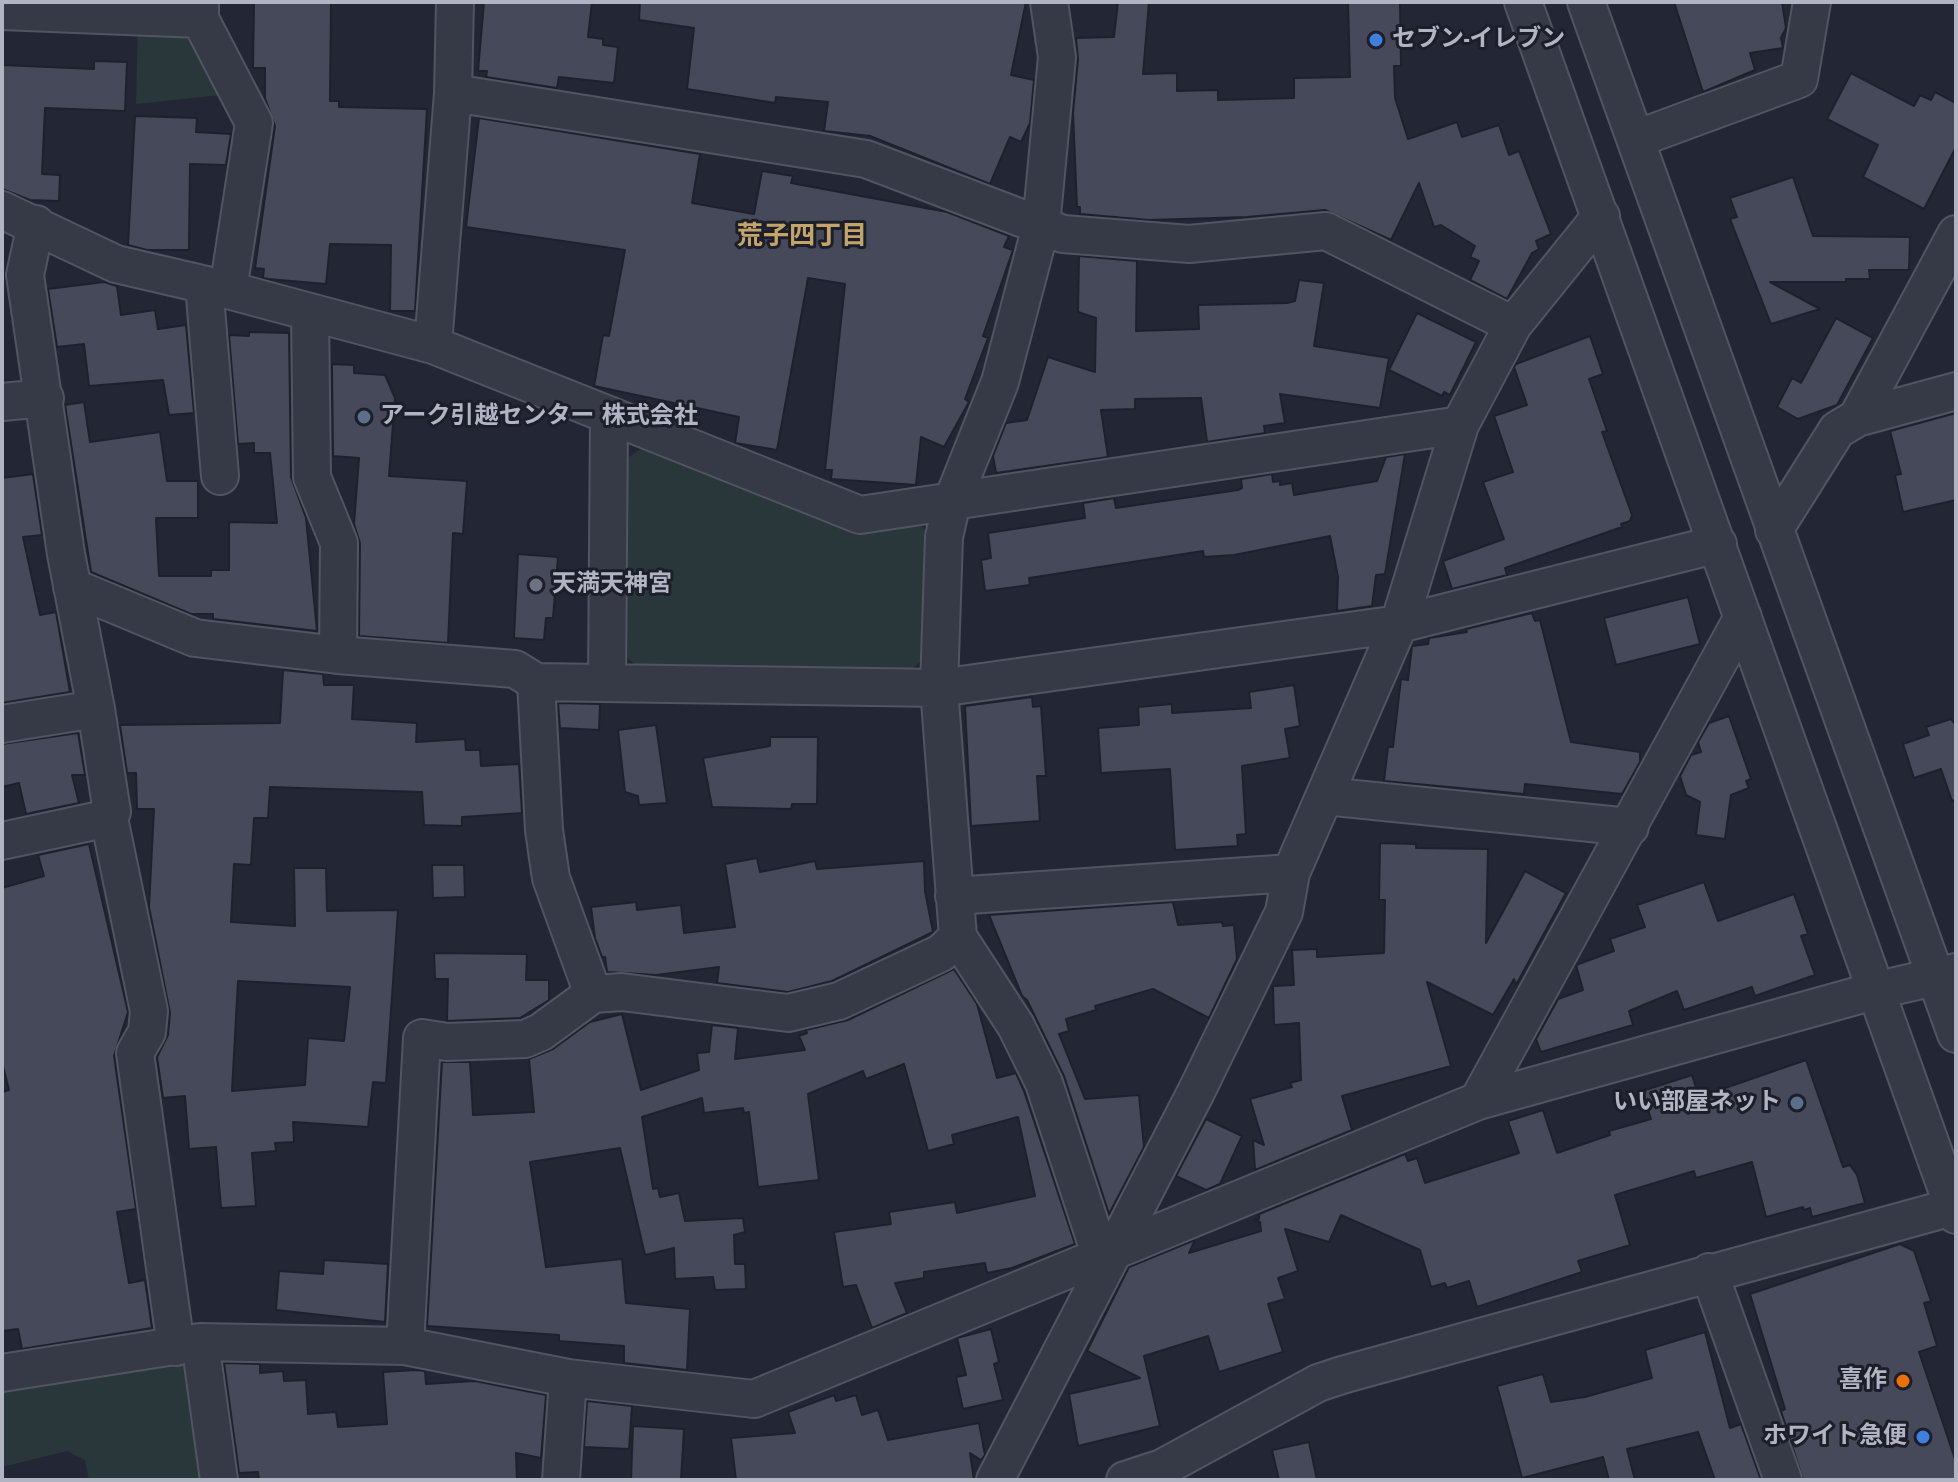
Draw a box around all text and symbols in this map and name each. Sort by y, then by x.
place label: セブン-イレブン [1392,26,1565,54]
marker: セブン-イレブン [1367,31,1385,49]
district label: 荒子四丁目 [737,222,867,254]
place label: アーク引越センター 株式会社 [380,403,698,431]
marker: アーク引越センター 株式会社 [355,408,373,426]
place label: 天満天神宮 [552,571,672,599]
marker: 天満天神宮 [527,576,545,594]
place label: いい部屋ネット [1613,1089,1781,1117]
marker: いい部屋ネット [1788,1094,1806,1112]
place label: 喜作 [1839,1367,1887,1395]
marker: 喜作 [1894,1372,1912,1390]
place label: ホワイト急便 [1763,1423,1907,1451]
marker: ホワイト急便 [1914,1428,1932,1446]

